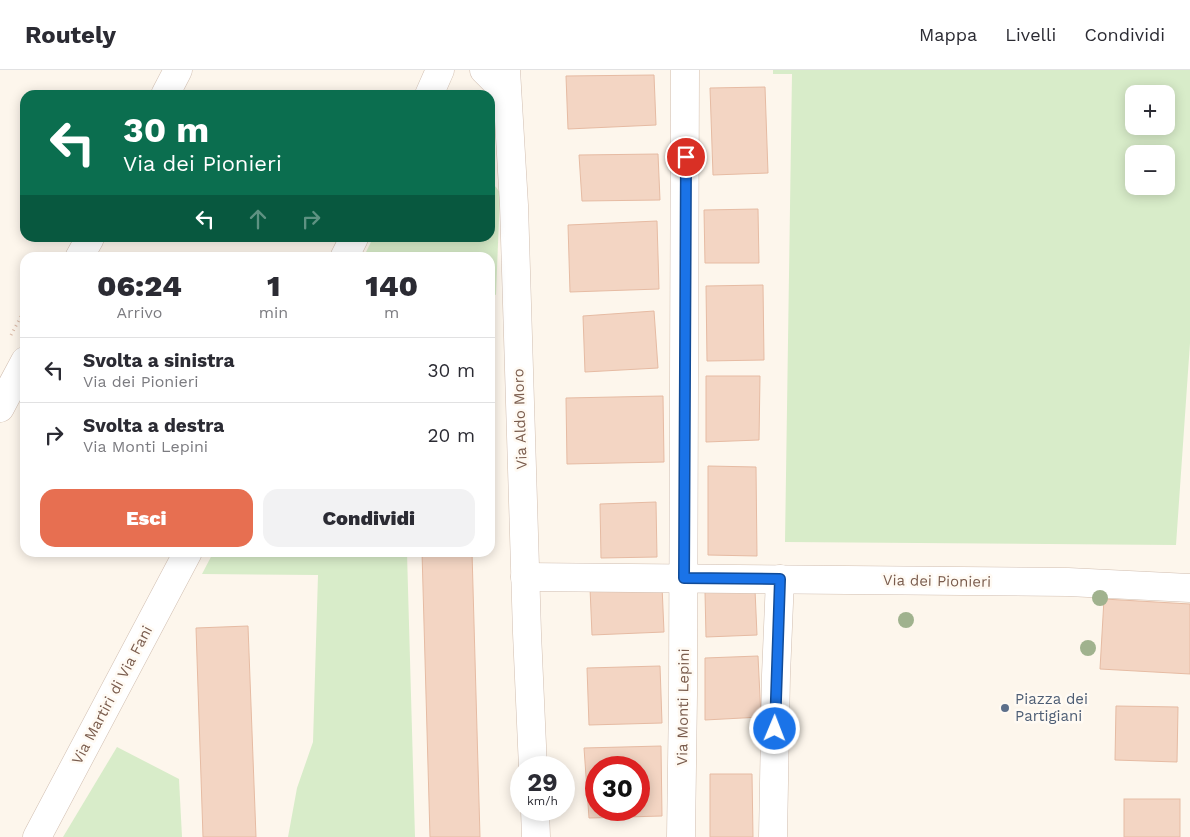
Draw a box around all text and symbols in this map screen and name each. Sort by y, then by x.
text: Routely [25,21,116,49]
text: Mappa [919,24,977,45]
text: Livelli [1005,24,1056,45]
text: Condividi [1084,24,1165,45]
map controls [1125,85,1175,195]
button: + [1125,85,1175,135]
text: 30 m [123,109,209,151]
icon: left [40,110,105,175]
pin [665,136,707,178]
icon: arrive [672,143,700,171]
button: − [1125,145,1175,195]
text: Via dei Pionieri [123,151,282,176]
icon: left [191,205,219,233]
icon: ahead [244,205,272,233]
icon: right [297,205,325,233]
text: 06:24 [97,268,182,303]
text: 1 [267,268,280,303]
text: 140 [365,268,418,303]
text: Arrivo [117,303,162,322]
text: min [259,303,288,322]
text: m [384,303,399,322]
text: Svolta a sinistra [83,349,234,372]
icon: left [40,356,68,384]
text: 30 m [428,359,475,382]
street label: Via Aldo Moro [509,368,531,470]
text: Via dei Pionieri [83,372,199,391]
text: Svolta a destra [83,414,224,437]
icon: right [40,421,68,449]
text: 20 m [428,424,475,447]
text: Via Monti Lepini [83,437,208,456]
button: Esci [40,489,253,547]
button: Condividi [263,489,475,547]
street label: Via dei Pionieri [883,571,991,591]
street label: Via Martiri di Via Fani [68,623,156,767]
street label: Via Monti Lepini [673,648,693,766]
place label: Piazza dei Partigiani [1015,690,1088,725]
position arrow [748,702,800,754]
marker: Piazza dei Partigiani [999,702,1011,714]
speed limit sign: 30 [585,756,650,821]
text: 29 [527,768,558,797]
text: km/h [527,794,558,808]

